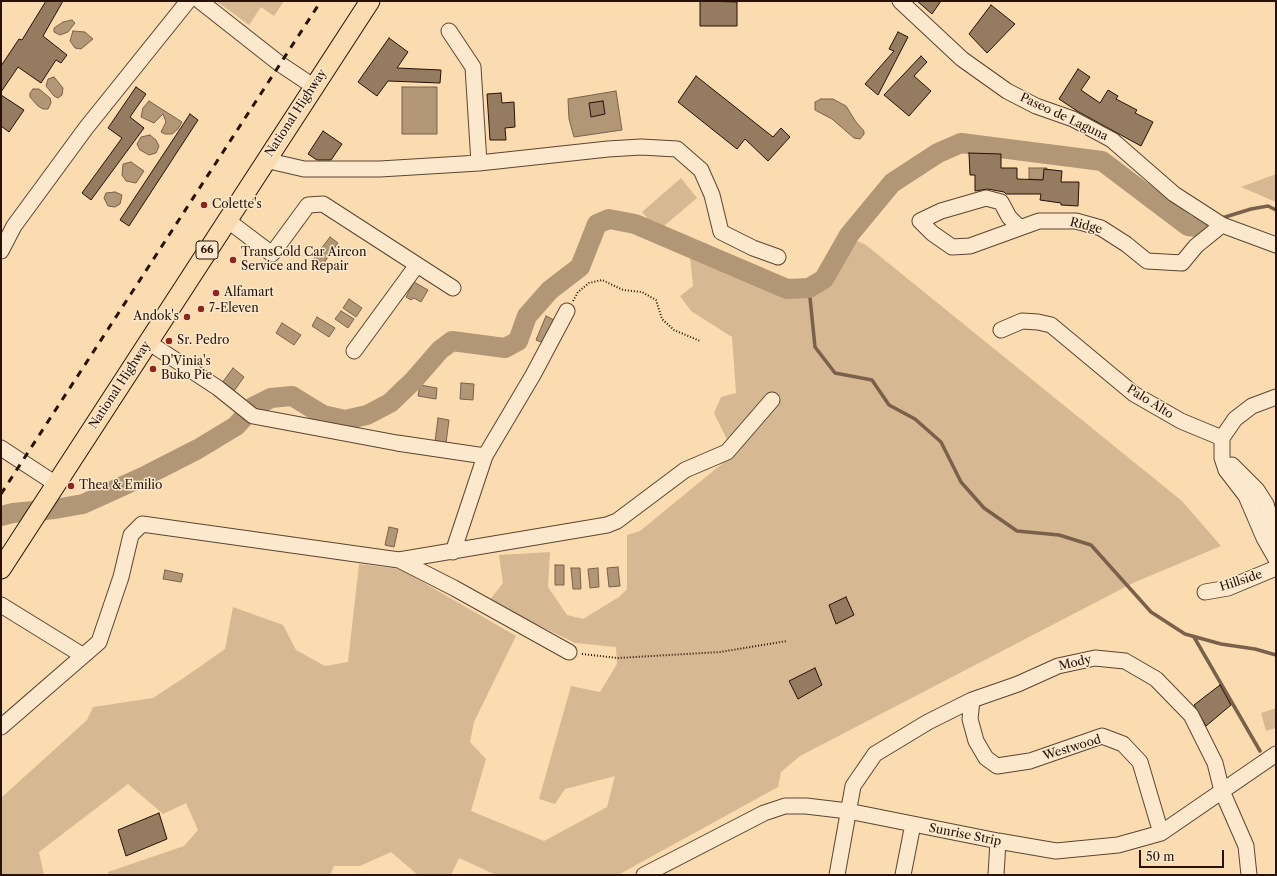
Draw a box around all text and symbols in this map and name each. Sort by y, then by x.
street label: National Highway [262,66,330,160]
street label: Paseo de Laguna [1018,90,1110,144]
place label: Colette's [212,198,262,212]
marker: Colette's [199,200,209,210]
street label: Ridge [1068,215,1104,237]
road number: 66 [196,241,218,259]
place label: TransCold Car Aircon Service and Repair [241,246,366,274]
marker: TransCold Car Aircon Service and Repair [228,255,238,265]
place label: Alfamart [224,286,274,300]
marker: Alfamart [211,288,221,298]
place label: 7-Eleven [209,302,259,316]
marker: 7-Eleven [196,304,206,314]
place label: Andok's [133,310,179,324]
marker: Andok's [182,312,192,322]
place label: Sr. Pedro [177,334,229,348]
marker: Sr. Pedro [164,336,174,346]
street label: National Highway [86,338,154,432]
place label: D'Vinia's Buko Pie [161,355,212,383]
marker: D'Vinia's Buko Pie [148,364,158,374]
street label: Palo Alto [1124,382,1176,422]
place label: Thea & Emilio [79,479,162,493]
marker: Thea & Emilio [66,481,76,491]
street label: Hillside [1218,567,1264,595]
street label: Mody [1057,652,1093,674]
street label: Westwood [1041,732,1103,764]
street label: Sunrise Strip [928,821,1002,849]
scale bar [1141,842,1226,868]
text: 50 m [1146,849,1175,864]

